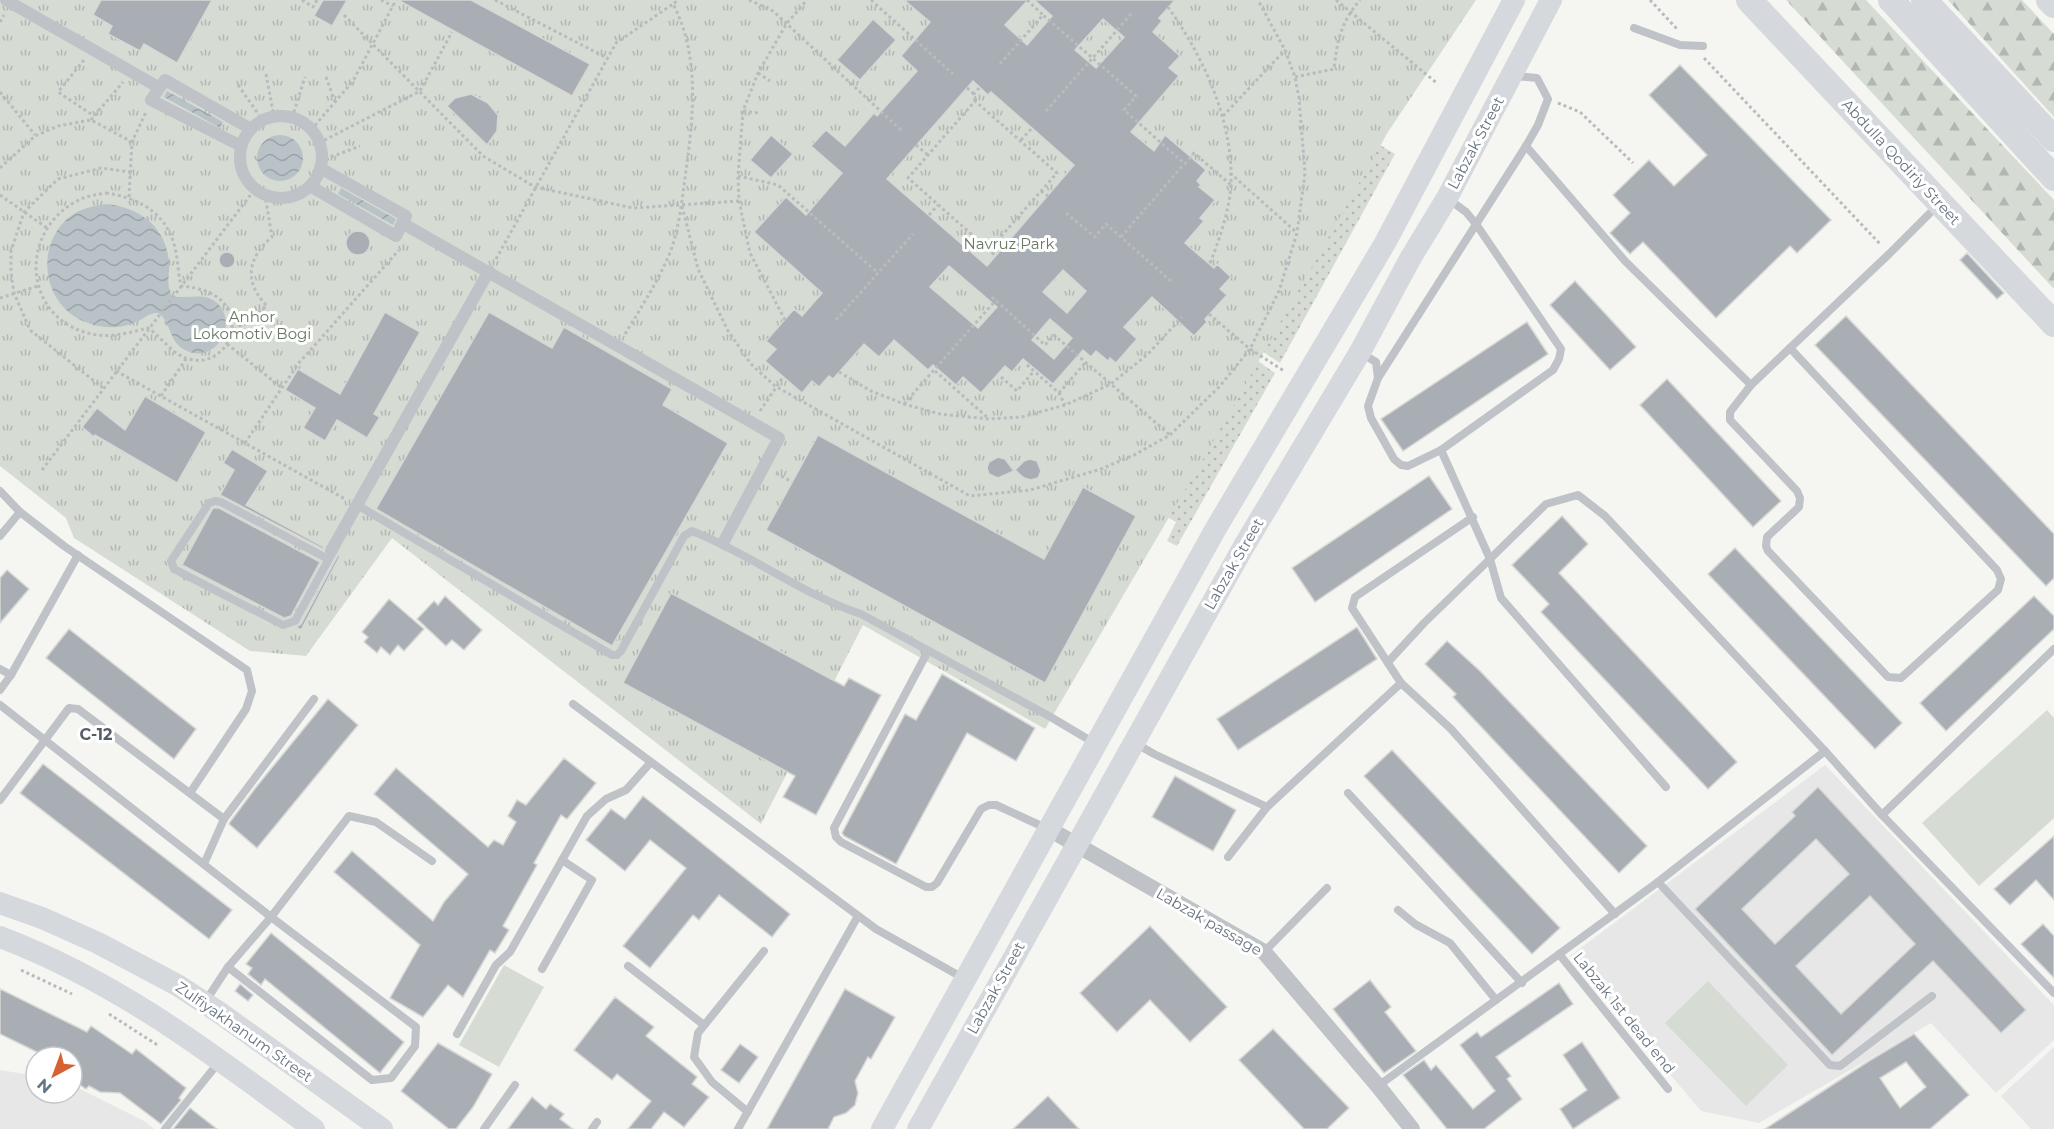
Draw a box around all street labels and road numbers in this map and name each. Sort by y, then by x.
street label: Labzak Street [1443,93,1508,192]
street label: Abdulla Qodiriy Street [1838,95,1965,229]
street label: Labzak Street [1200,515,1267,613]
street label: Labzak passage [1153,884,1266,960]
street label: Labzak Street [962,938,1029,1037]
street label: Labzak 1st dead end [1569,948,1679,1077]
street label: Zulfiyakhanum Street [172,977,316,1086]

